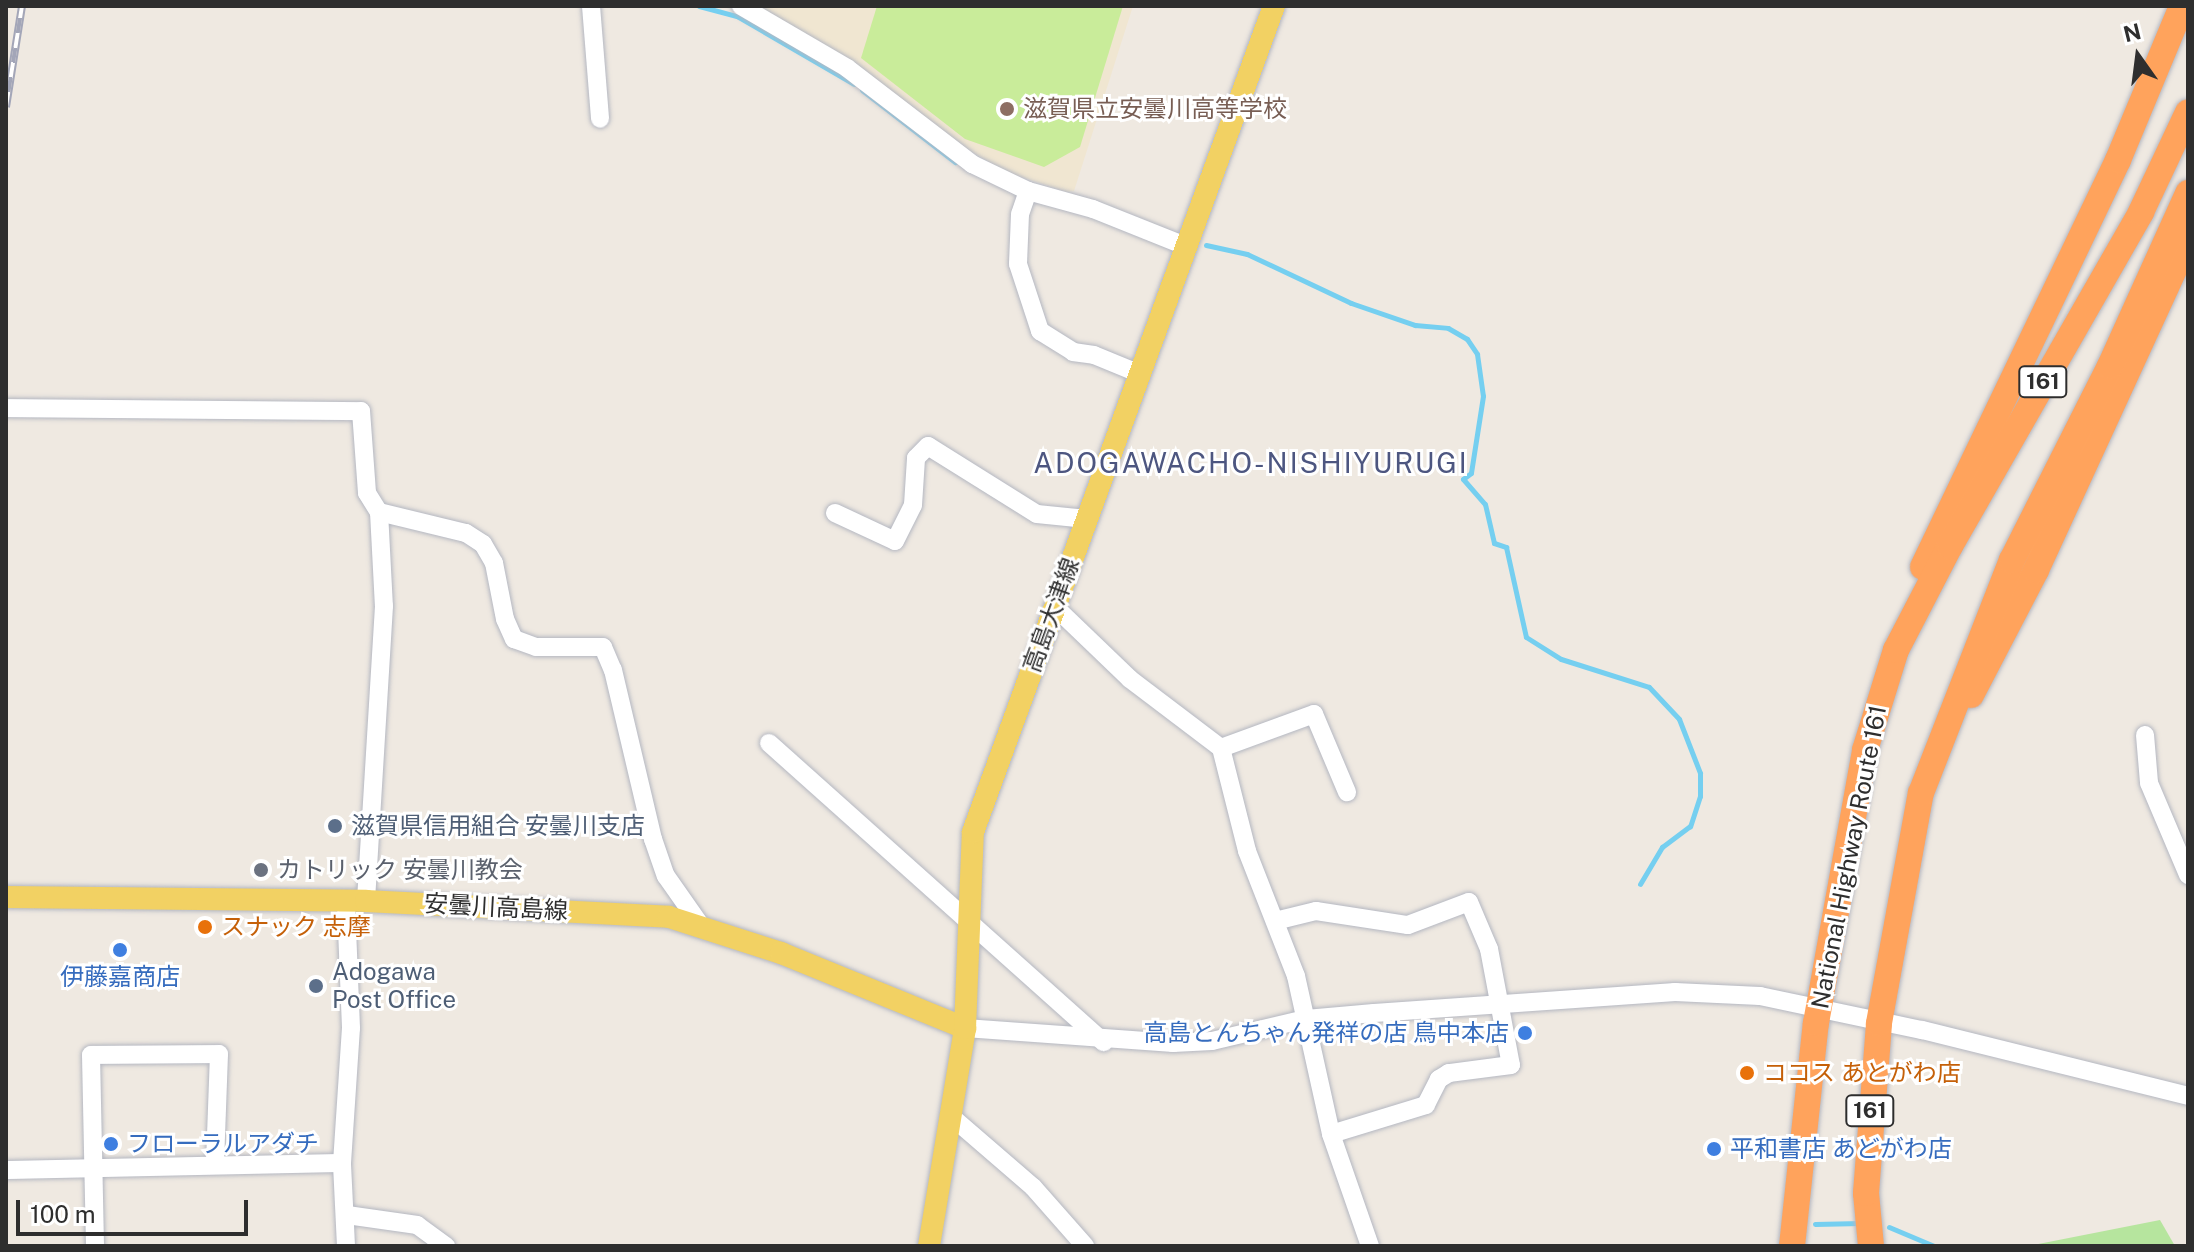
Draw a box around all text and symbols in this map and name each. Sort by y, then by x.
north arrow [2098,16,2178,96]
text: N [2121,18,2144,47]
place label: 滋賀県立安曇川高等学校 [1023,95,1287,123]
marker: 滋賀県立安曇川高等学校 [998,100,1016,118]
road number: 161 [2017,364,2069,400]
district label: ADOGAWACHO-NISHIYURUGI [1033,446,1469,480]
street label: 高島大津線 [1017,554,1085,676]
street label: National Highway Route 161 [1805,703,1893,1011]
place label: 滋賀県信用組合 安曇川支店 [351,812,645,840]
marker: 滋賀県信用組合 安曇川支店 [326,817,344,835]
place label: カトリック 安曇川教会 [277,856,523,884]
marker: カトリック 安曇川教会 [252,861,270,879]
street label: 安曇川高島線 [423,889,569,925]
place label: スナック 志摩 [221,913,371,941]
marker: スナック 志摩 [196,918,214,936]
marker: 伊藤嘉商店 [111,941,129,959]
place label: Adogawa Post Office [332,958,456,1014]
place label: 伊藤嘉商店 [60,963,180,991]
marker: Adogawa Post Office [307,977,325,995]
place label: 高島とんちゃん発祥の店 鳥中本店 [1143,1019,1509,1047]
marker: 高島とんちゃん発祥の店 鳥中本店 [1516,1024,1534,1042]
place label: ココス あとがわ店 [1763,1059,1961,1087]
marker: ココス あとがわ店 [1738,1064,1756,1082]
road number: 161 [1844,1093,1896,1129]
place label: フローラルアダチ [127,1130,319,1158]
marker: フローラルアダチ [102,1135,120,1153]
place label: 平和書店 あどがわ店 [1730,1135,1952,1163]
marker: 平和書店 あどがわ店 [1705,1140,1723,1158]
scale bar [20,1184,252,1234]
text: 100 m [30,1200,96,1228]

